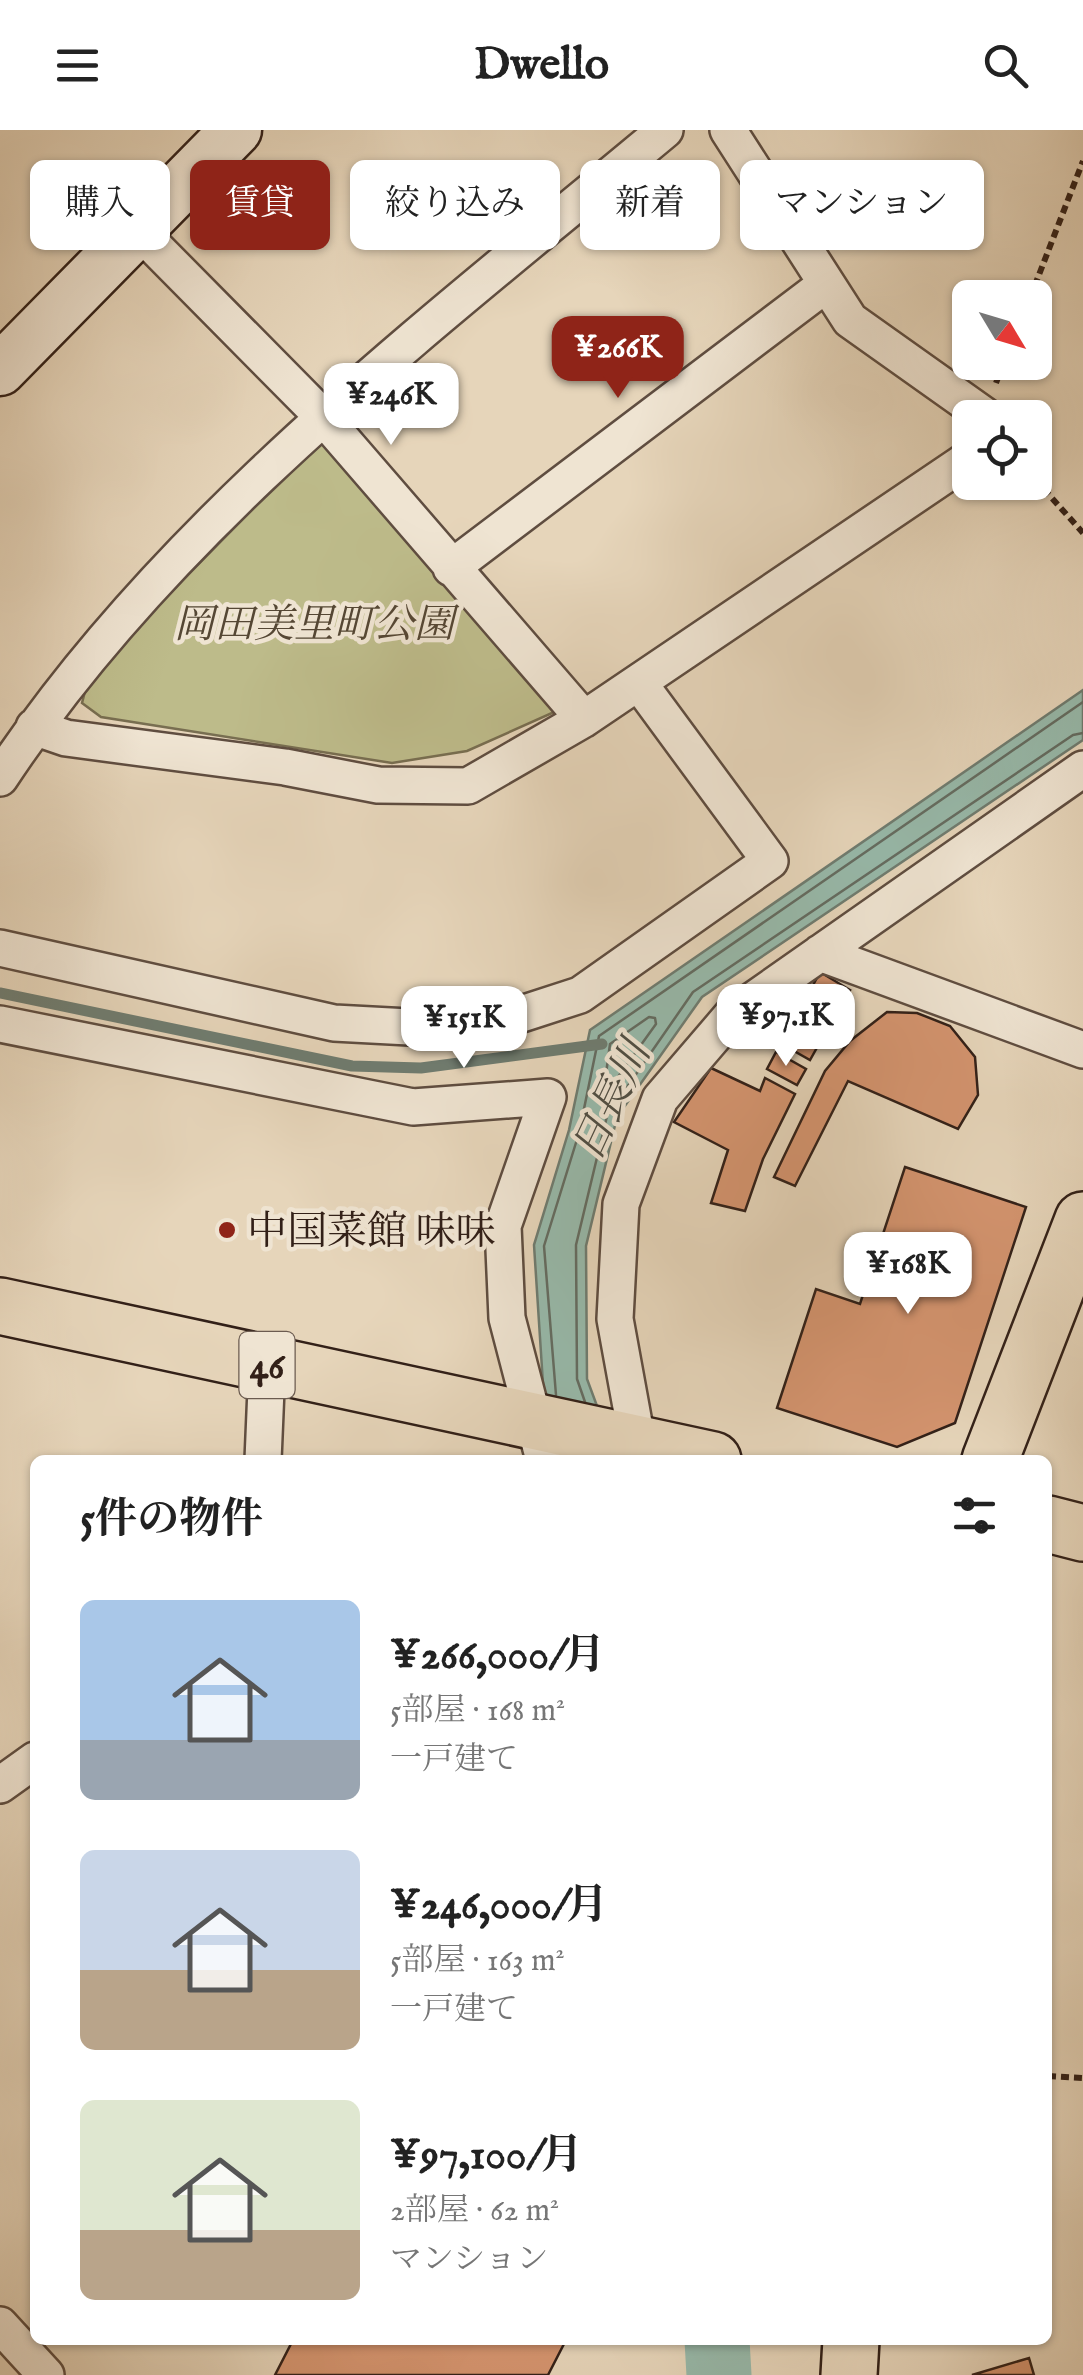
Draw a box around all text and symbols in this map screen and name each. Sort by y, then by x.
text: Dwello [474,37,609,94]
icon: menu [50,38,105,93]
icon: search [978,38,1033,93]
chip: 購入 [30,160,170,250]
chip: 賃貸 [190,160,330,250]
chip: 絞り込み [350,160,560,250]
chip: 新着 [580,160,720,250]
chip: マンション [740,160,984,250]
north arrow [952,280,1052,380]
map controls [952,280,1052,500]
pin: ¥266K [548,316,688,401]
text: ¥266K [574,328,662,369]
pin: ¥246K [321,363,461,448]
text: ¥246K [346,375,436,416]
button: locate [952,400,1052,500]
park label: 岡田美里町公園 [174,601,460,652]
pin: ¥97.1K [705,984,867,1069]
pin: ¥151K [394,986,534,1071]
text: ¥97.1K [739,996,833,1037]
text: ¥151K [423,998,505,1039]
water label: 日長川 [563,1030,666,1170]
place label: 中国菜館 味味 [247,1208,496,1259]
marker: 中国菜館 味味 [216,1219,238,1241]
pin: ¥168K [838,1232,978,1317]
text: ¥168K [866,1244,950,1285]
road number: 46 [240,1332,294,1398]
icon: filters [947,1488,1002,1543]
text: 5件の物件 [80,1494,263,1547]
text: ¥266,000/月 [390,1630,605,1683]
icon: home [160,1640,280,1760]
text: 5部屋 · 168 m² [390,1691,565,1732]
text: 一戸建て [390,1740,518,1781]
text: ¥246,000/月 [390,1880,608,1933]
icon: home [160,1890,280,2010]
text: 5部屋 · 163 m² [390,1941,565,1982]
text: 一戸建て [390,1990,518,2031]
text: ¥97,100/月 [390,2130,583,2183]
icon: home [160,2140,280,2260]
text: 2部屋 · 62 m² [390,2191,559,2232]
text: マンション [390,2240,549,2281]

